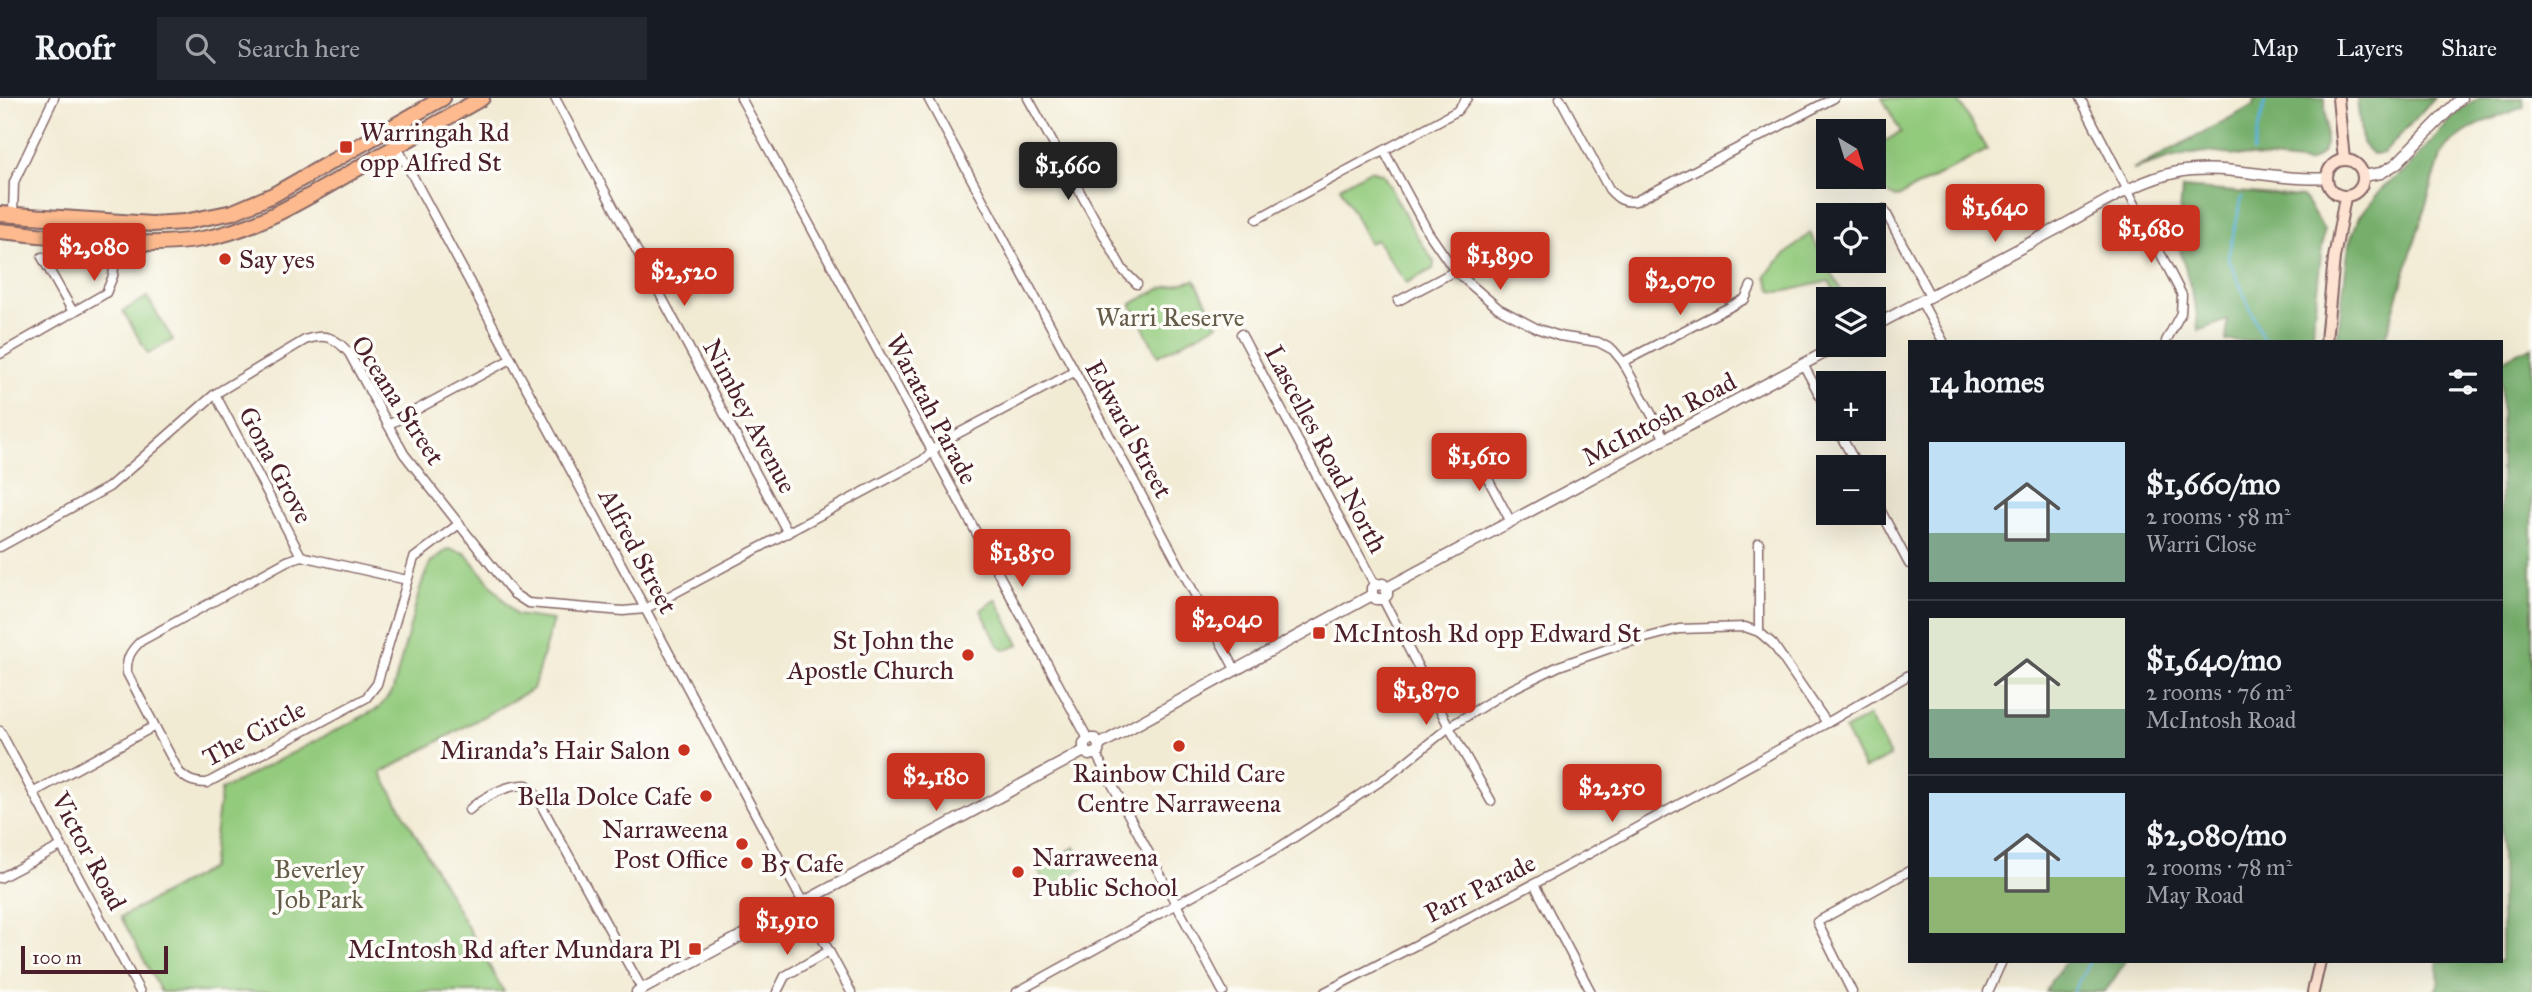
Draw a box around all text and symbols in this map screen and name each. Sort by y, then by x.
search box [157,17,647,80]
text: Roofr [35,28,115,68]
icon: search [181,29,219,67]
text: Search here [237,32,360,64]
text: Map [2252,33,2299,63]
text: Layers [2337,33,2403,63]
text: Share [2441,33,2497,63]
place label: Warringah Rd opp Alfred St [360,116,510,178]
north arrow [1816,119,1886,189]
map controls [1816,119,1886,525]
marker: Warringah Rd opp Alfred St [338,139,354,155]
pin: $1,660 [1011,142,1125,202]
text: $1,660 [1035,151,1101,179]
pin: $1,640 [1938,184,2052,244]
text: $1,640 [1962,193,2028,221]
button: locate [1816,203,1886,273]
pin: $1,680 [2094,206,2208,265]
text: $1,680 [2118,214,2184,242]
pin: $2,080 [37,223,151,283]
text: $2,080 [59,232,129,260]
pin: $1,890 [1443,232,1557,292]
text: $1,890 [1467,241,1533,269]
place label: Say yes [239,243,315,275]
pin: $2,520 [627,248,741,308]
marker: Say yes [217,251,233,267]
text: $2,520 [651,257,717,285]
pin: $2,070 [1623,258,1737,317]
text: $2,070 [1645,266,1715,294]
button: layers [1816,287,1886,357]
park label: Warri Reserve [1095,301,1245,333]
street label: Waratah Parade [879,328,985,490]
street label: Oceana Street [344,329,452,471]
street label: Nimbey Avenue [696,333,804,499]
street label: Lascelles Road North [1258,340,1395,559]
street label: Edward Street [1078,355,1180,503]
icon: filters [2444,363,2482,401]
text: 14 homes [1929,364,2044,400]
street label: McIntosh Road [1576,365,1742,473]
button: + [1816,371,1886,441]
street label: Gona Grove [232,401,320,529]
pin: $1,610 [1422,434,1536,493]
text: $1,610 [1448,442,1510,470]
button: − [1816,455,1886,525]
text: $1,660/mo [2146,466,2280,502]
icon: home [1985,470,2069,554]
street label: Alfred Street [591,482,684,619]
text: 2 rooms · 58 m² [2146,502,2291,530]
pin: $1,850 [965,530,1079,589]
text: Warri Close [2146,530,2257,558]
text: $1,850 [989,538,1055,566]
pin: $2,040 [1170,596,1284,656]
text: $2,040 [1191,605,1263,633]
place label: McIntosh Rd opp Edward St [1333,617,1641,649]
place label: St John the Apostle Church [786,624,955,686]
marker: McIntosh Rd opp Edward St [1311,625,1327,641]
text: $1,640/mo [2146,642,2282,678]
icon: home [1985,646,2069,730]
marker: St John the Apostle Church [960,647,976,663]
pin: $1,870 [1369,668,1483,727]
text: $1,870 [1393,676,1459,704]
text: 2 rooms · 76 m² [2146,678,2292,706]
street label: The Circle [197,693,311,773]
text: McIntosh Road [2146,706,2296,734]
place label: Miranda's Hair Salon [440,734,670,766]
marker: Rainbow Child Care Centre Narraweena [1171,738,1187,754]
marker: Miranda's Hair Salon [676,742,692,758]
pin: $2,180 [879,754,993,813]
place label: Rainbow Child Care Centre Narraweena [1073,757,1286,819]
text: $2,180 [903,762,969,790]
pin: $2,250 [1555,764,1669,824]
text: $2,250 [1579,773,1645,801]
place label: Bella Dolce Cafe [517,780,692,812]
street label: Victor Road [44,786,133,916]
marker: Bella Dolce Cafe [698,788,714,804]
place label: Narraweena Post Office [602,813,728,875]
text: $2,080/mo [2146,817,2287,853]
icon: home [1985,821,2069,905]
marker: Narraweena Post Office [734,836,750,852]
place label: Narraweena Public School [1032,841,1178,903]
street label: Parr Parade [1419,846,1541,930]
place label: B5 Cafe [761,847,844,879]
park label: Beverley Job Park [272,853,365,915]
text: 2 rooms · 78 m² [2146,853,2292,881]
marker: B5 Cafe [739,855,755,871]
marker: Narraweena Public School [1010,864,1026,880]
text: May Road [2146,881,2244,909]
pin: $1,910 [730,898,844,957]
text: $1,910 [755,906,819,934]
place label: McIntosh Rd after Mundara Pl [348,933,681,965]
marker: McIntosh Rd after Mundara Pl [687,941,703,957]
scale bar [21,943,168,975]
text: 100 m [32,946,82,969]

